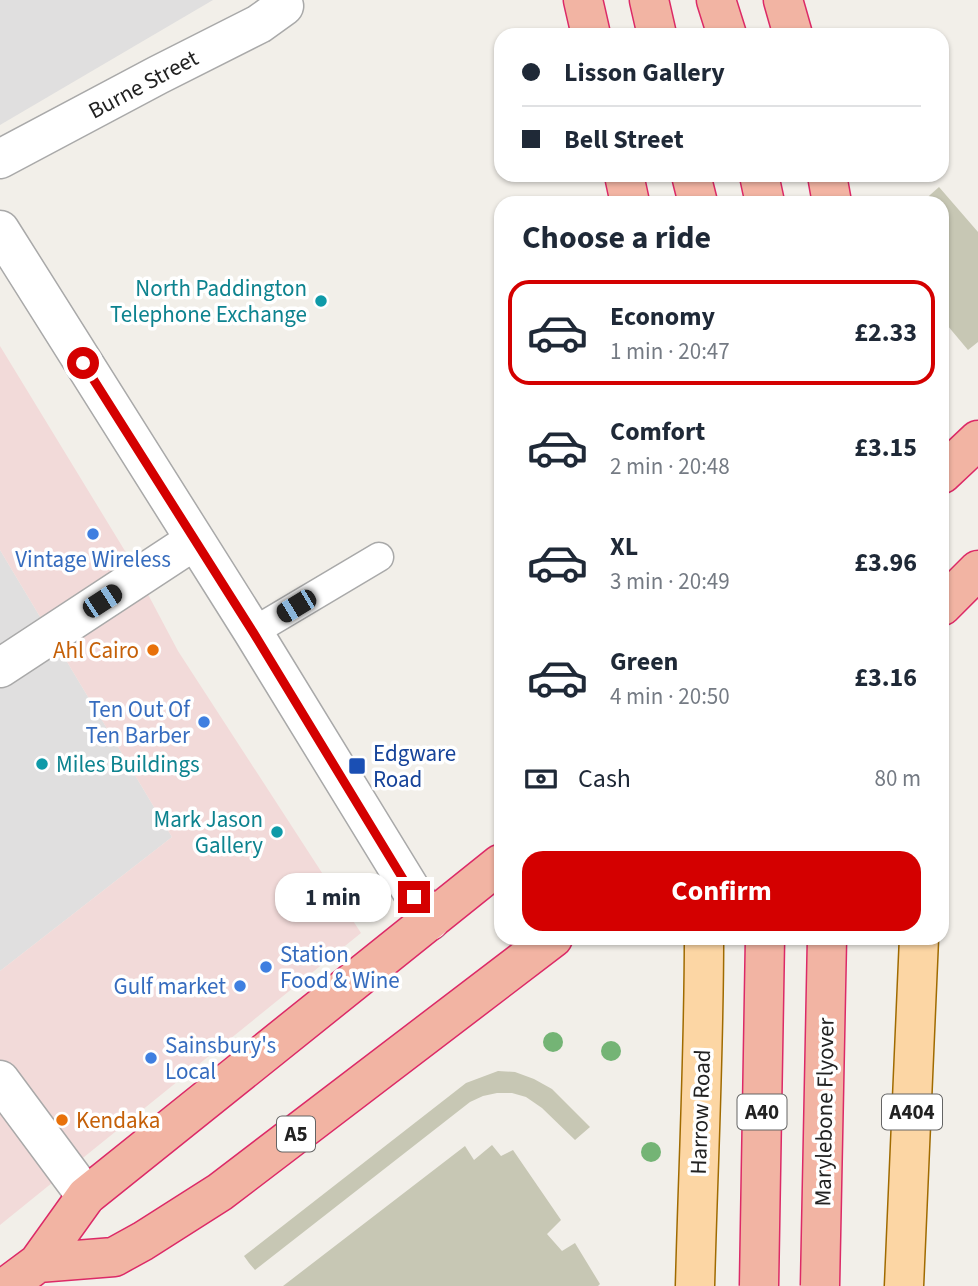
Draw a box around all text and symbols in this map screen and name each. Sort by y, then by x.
street label: Burne Street [82,42,204,127]
text: Lisson Gallery [564,54,725,91]
text: Bell Street [564,121,684,158]
text: Choose a ride [522,215,711,261]
place label: North Paddington Telephone Exchange [110,272,307,331]
marker: North Paddington Telephone Exchange [313,293,329,309]
text: Economy [610,298,715,335]
icon: car [526,301,589,364]
text: £2.33 [854,314,917,351]
text: 1 min · 20:47 [610,335,730,368]
route start [67,347,99,379]
text: Comfort [610,413,705,450]
icon: car [526,416,589,479]
text: £3.15 [854,429,917,466]
text: 2 min · 20:48 [610,450,730,483]
marker: Vintage Wireless [85,526,101,542]
text: XL [610,528,638,565]
icon: car [526,531,589,594]
place label: Vintage Wireless [15,543,171,576]
text: £3.96 [854,544,917,581]
text: 3 min · 20:49 [610,565,730,598]
car [79,581,126,621]
car [273,586,320,626]
place label: Ahl Cairo [53,634,139,667]
marker: Ahl Cairo [145,642,161,658]
text: Green [610,643,678,680]
icon: car [526,646,589,709]
text: £3.16 [854,659,917,696]
text: 4 min · 20:50 [610,680,730,713]
place label: Ten Out Of Ten Barber [85,693,191,752]
marker: Ten Out Of Ten Barber [196,714,212,730]
place label: Edgware Road [373,737,456,796]
place label: Miles Buildings [56,748,200,781]
marker: Miles Buildings [34,756,50,772]
marker: Edgware Road [347,756,367,776]
icon: cash [522,760,560,798]
text: Cash [578,760,631,797]
text: 80 m [874,762,921,795]
place label: Mark Jason Gallery [153,803,263,862]
marker: Mark Jason Gallery [269,824,285,840]
button: Confirm [522,851,921,931]
callout: 1 min [274,872,390,922]
text: 1 min [305,881,361,914]
route end [398,881,430,913]
place label: Station Food & Wine [280,938,400,997]
marker: Station Food & Wine [258,959,274,975]
place label: Gulf market [114,970,226,1003]
marker: Gulf market [232,978,248,994]
street label: Marylebone Flyover [806,1016,843,1207]
place label: Sainsbury's Local [165,1029,276,1088]
street label: Harrow Road [682,1049,719,1175]
marker: Sainsbury's Local [143,1050,159,1066]
road number: A40 [738,1094,786,1130]
road number: A404 [882,1094,942,1130]
place label: Kendaka [76,1104,160,1137]
marker: Kendaka [54,1112,70,1128]
road number: A5 [277,1116,315,1152]

